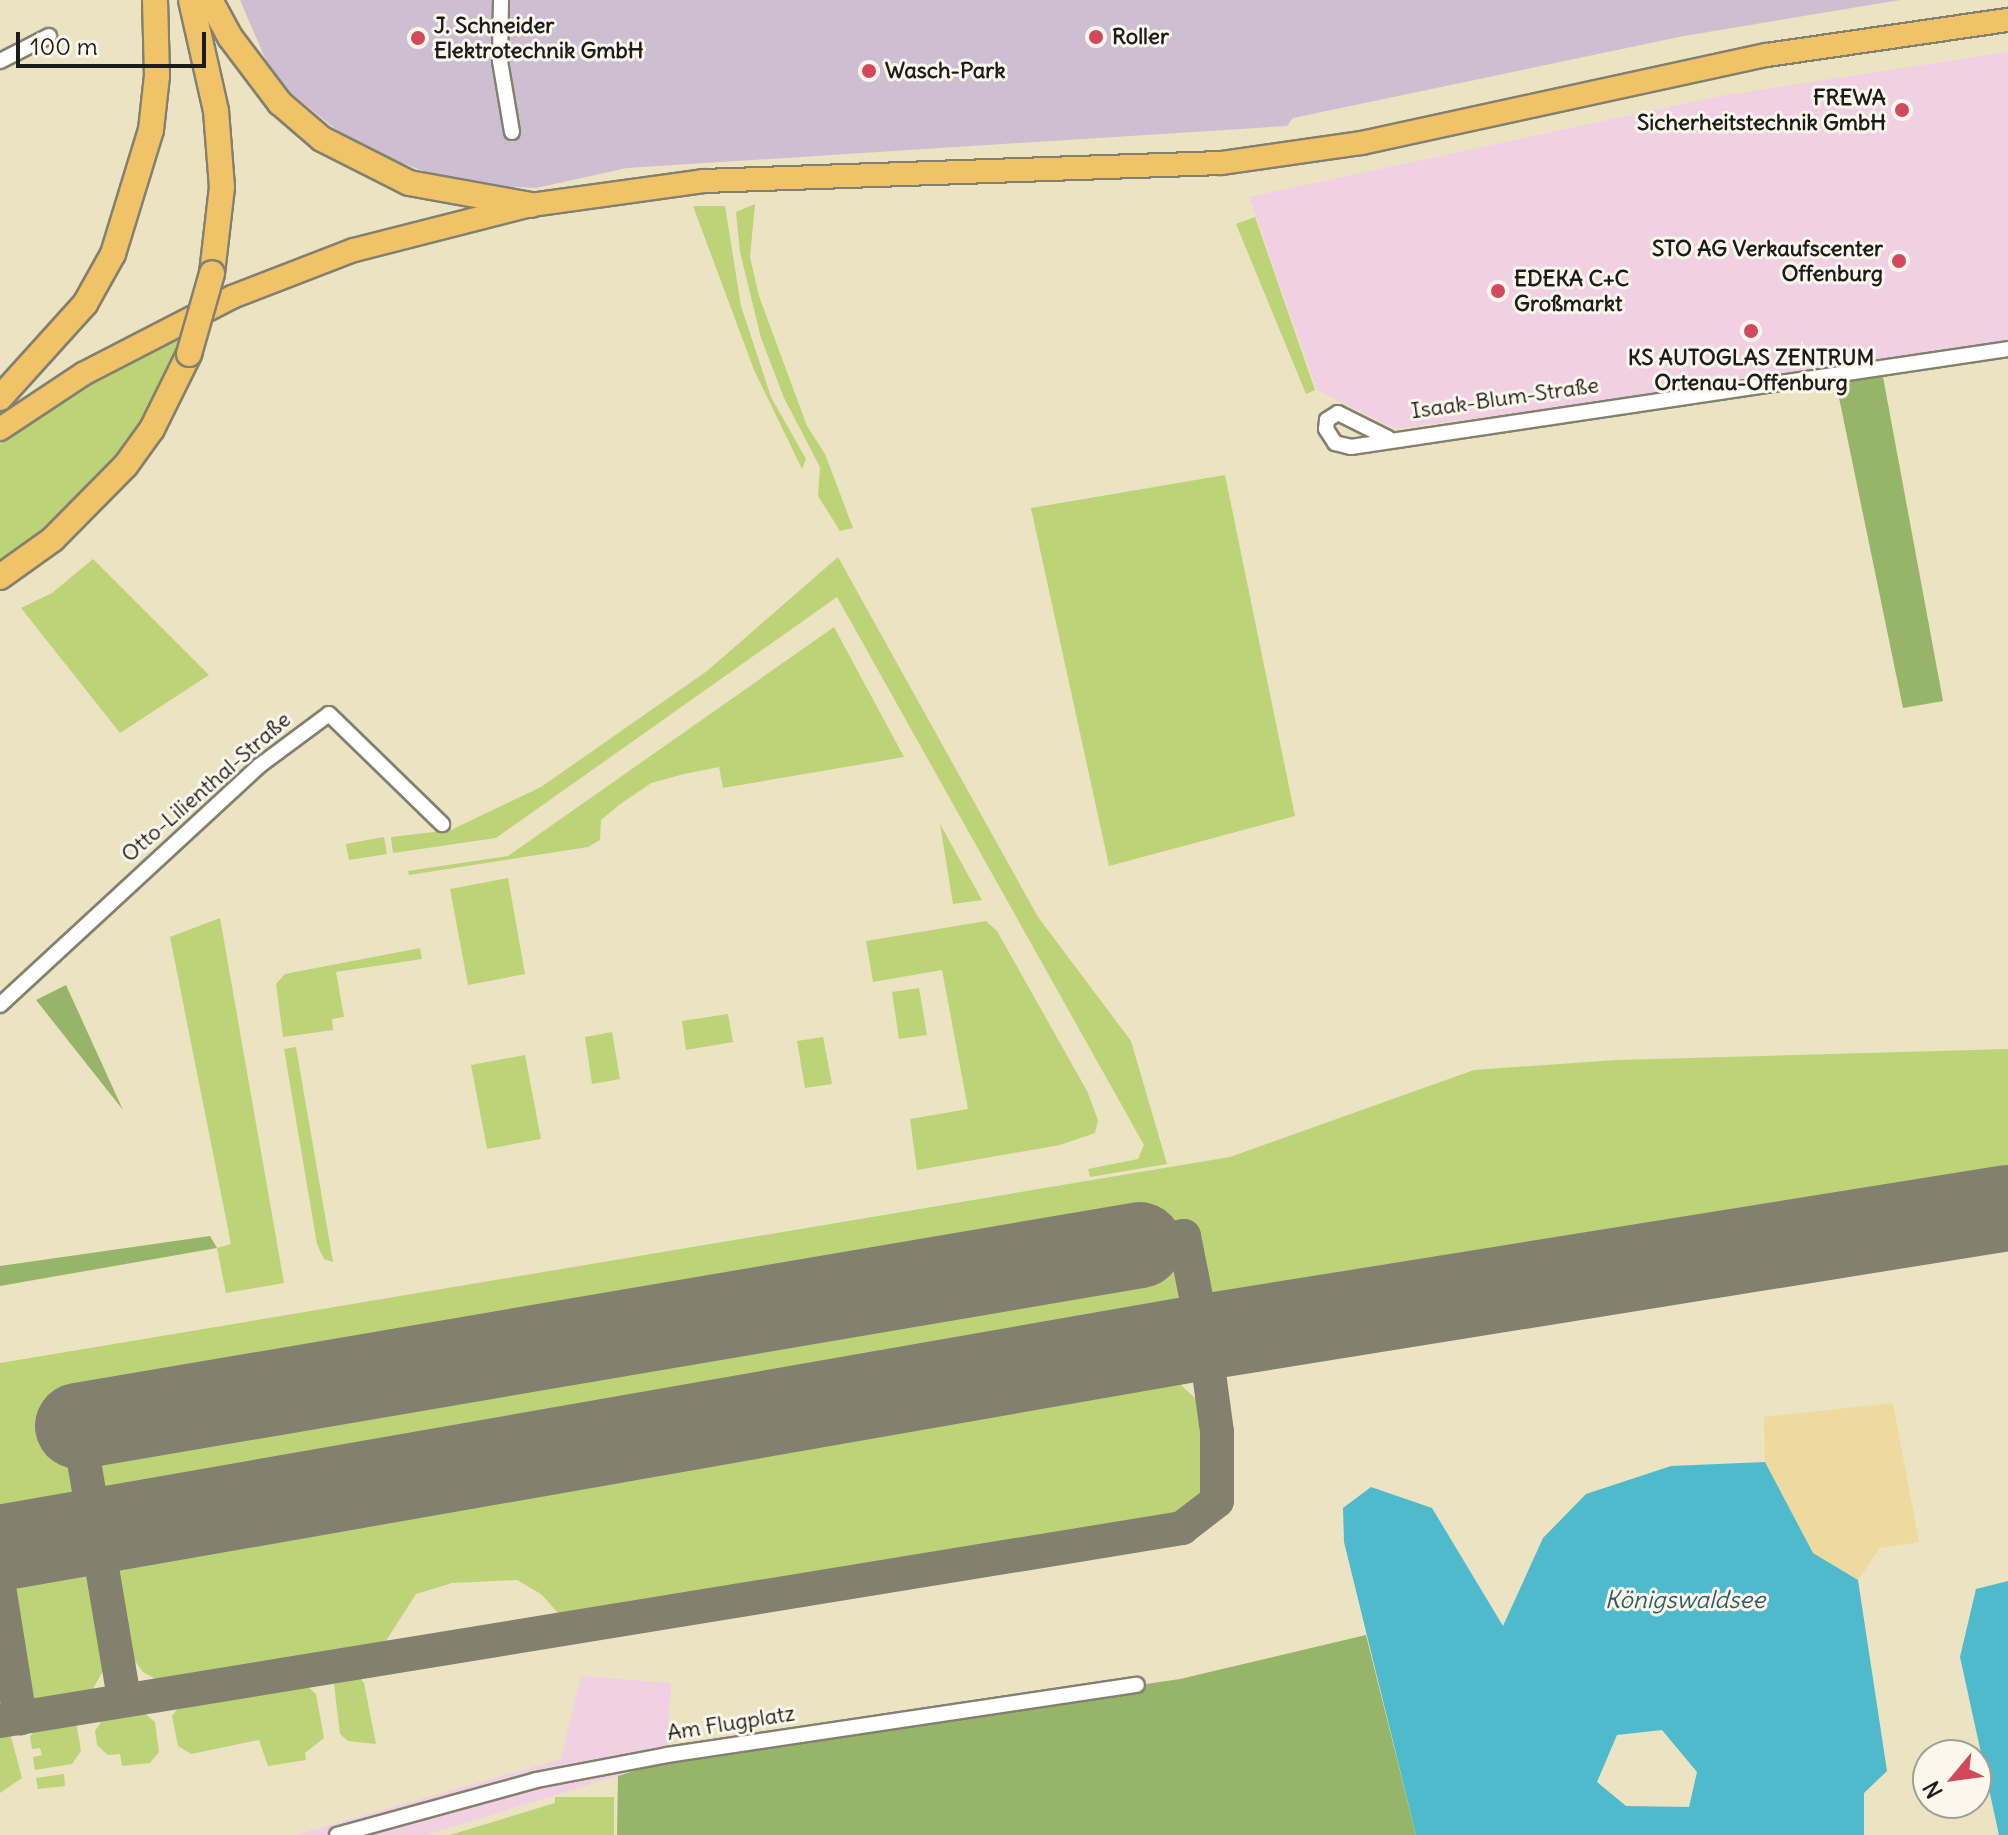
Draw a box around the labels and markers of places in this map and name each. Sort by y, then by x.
place label: J. Schneider Elektrotechnik GmbH [434,12,644,64]
place label: Roller [1112,24,1169,50]
marker: Roller [1087,28,1105,46]
marker: J. Schneider Elektrotechnik GmbH [409,29,427,47]
place label: Wasch-Park [885,58,1005,84]
marker: Wasch-Park [860,62,878,80]
place label: FREWA Sicherheitstechnik GmbH [1637,84,1886,136]
marker: FREWA Sicherheitstechnik GmbH [1893,101,1911,119]
place label: STO AG Verkaufscenter Offenburg [1652,235,1883,286]
marker: STO AG Verkaufscenter Offenburg [1890,252,1908,270]
place label: EDEKA C+C Großmarkt [1514,265,1629,316]
marker: EDEKA C+C Großmarkt [1489,282,1507,300]
marker: KS AUTOGLAS ZENTRUM Ortenau-Offenburg [1742,322,1760,340]
place label: KS AUTOGLAS ZENTRUM Ortenau-Offenburg [1628,344,1874,396]

